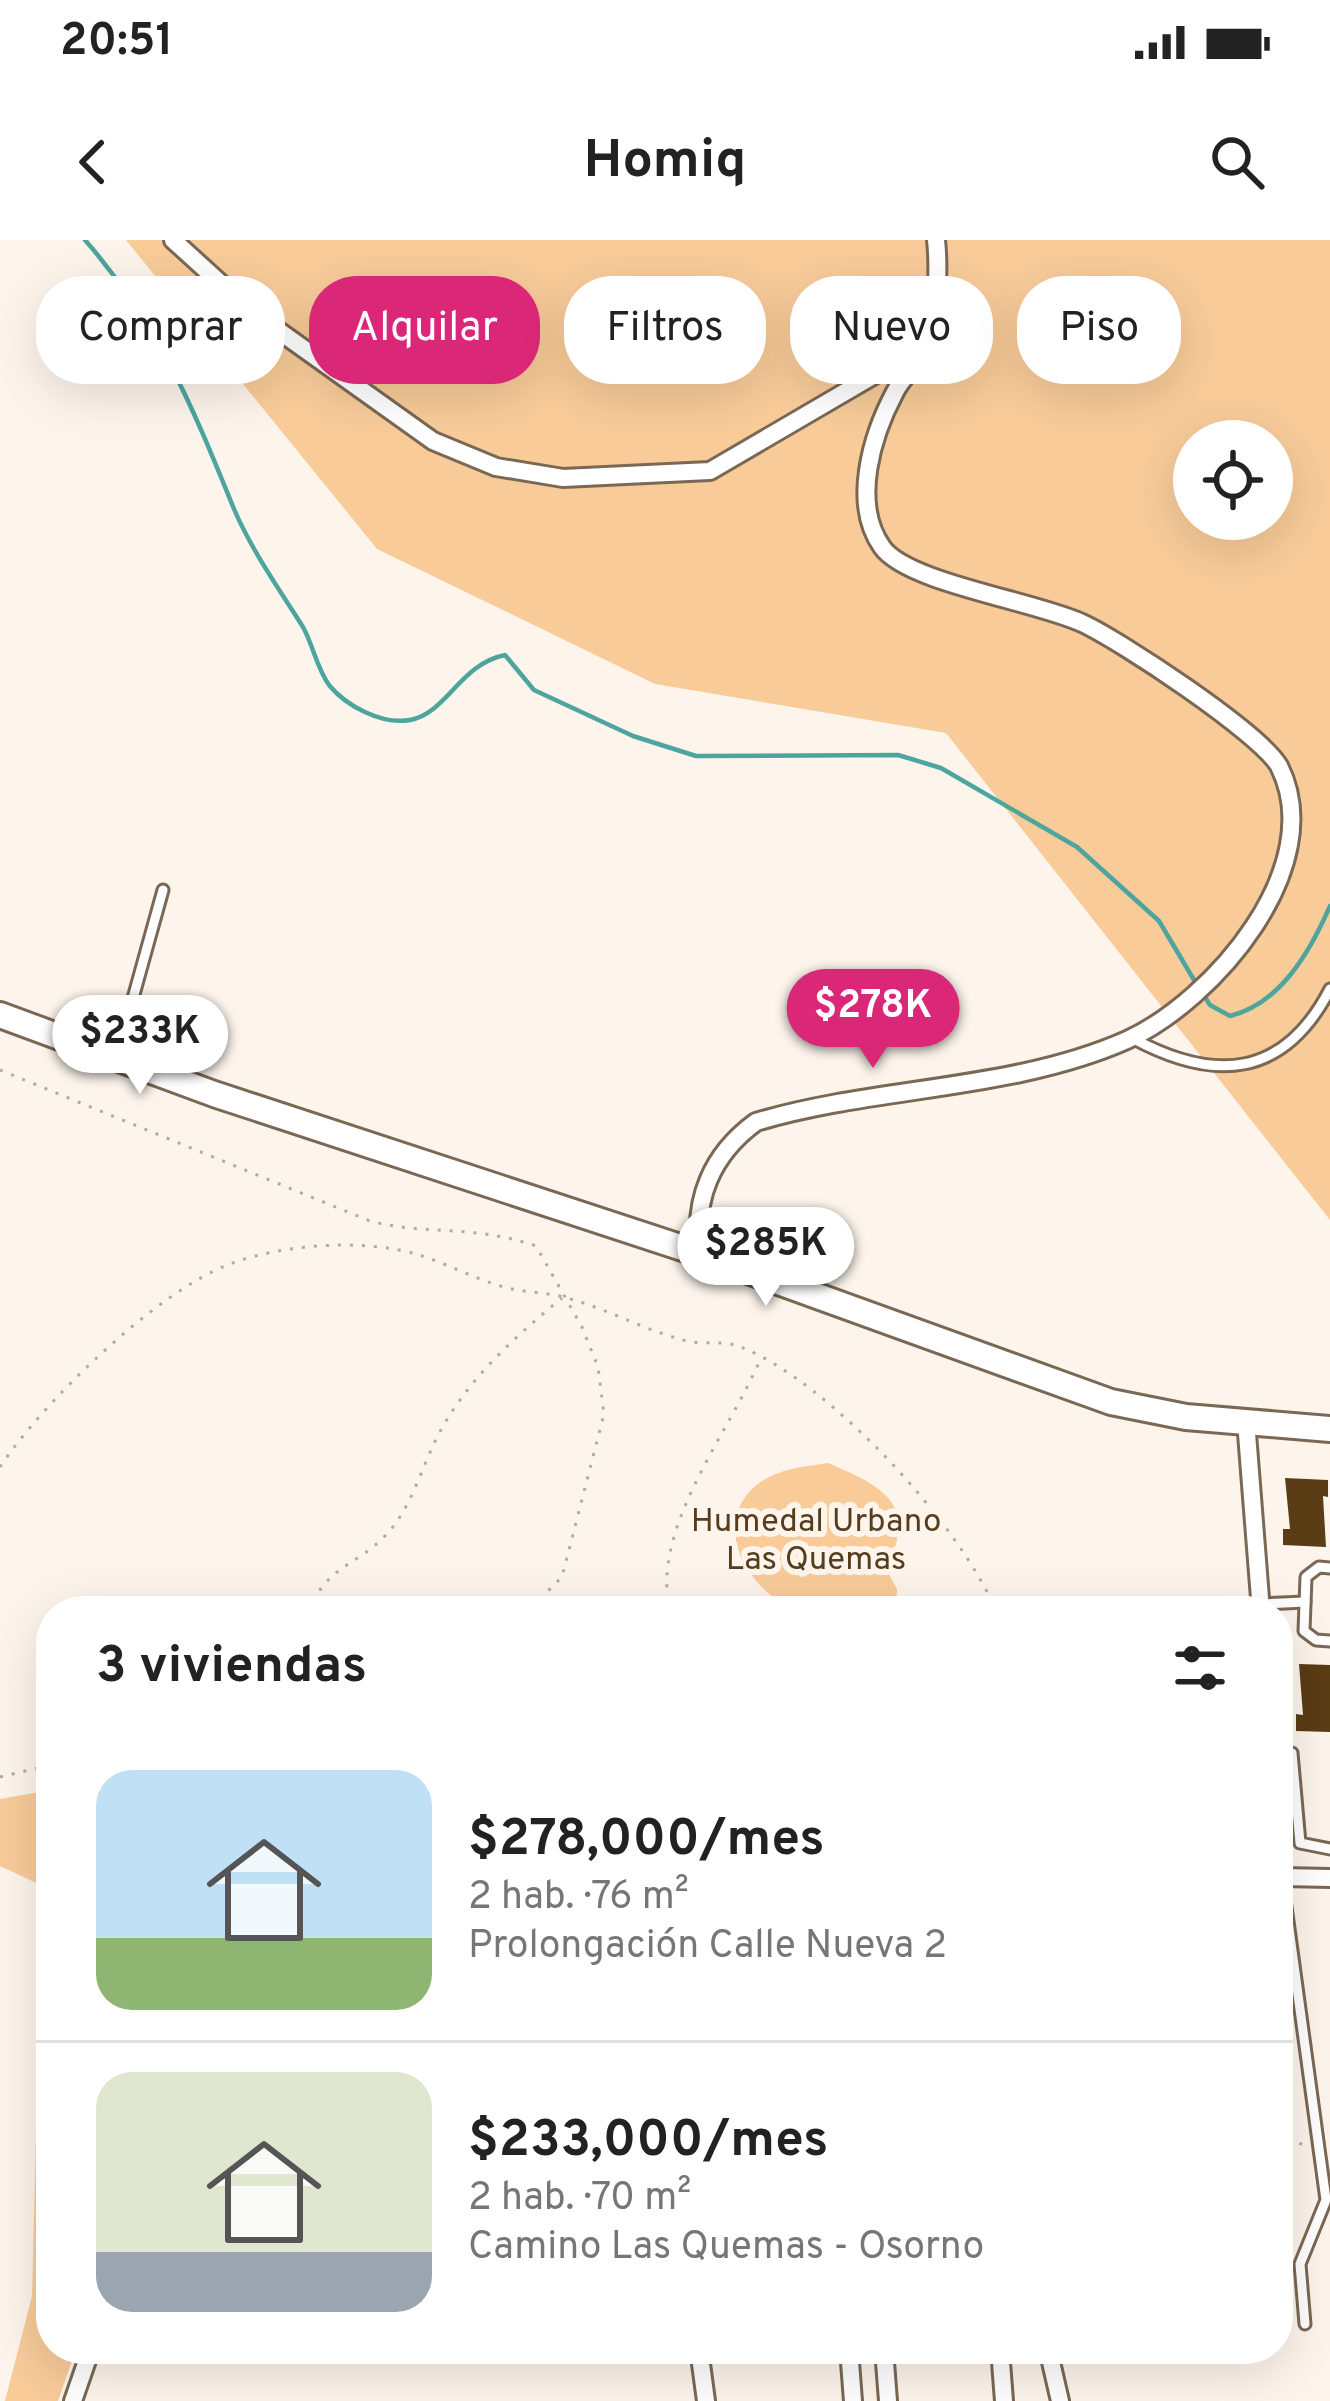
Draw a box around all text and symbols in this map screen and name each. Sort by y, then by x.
text: 20:51 [60,14,174,71]
text: Homiq [584,128,746,197]
icon: back [60,129,126,195]
icon: search [1204,129,1270,195]
chip: Comprar [36,276,285,384]
chip: Alquilar [309,276,540,384]
chip: Filtros [564,276,766,384]
chip: Nuevo [790,276,993,384]
chip: Piso [1017,276,1181,384]
map controls [1173,420,1293,540]
button: locate [1173,420,1293,540]
pin: $278K [789,969,957,1071]
text: $278K [814,983,932,1032]
pin: $233K [56,995,224,1097]
text: $233K [79,1009,201,1058]
pin: $285K [682,1207,850,1309]
text: $285K [704,1221,828,1270]
park label: Humedal Urbano Las Quemas [691,1502,941,1582]
icon: filters [1167,1635,1233,1701]
text: 3 viviendas [96,1636,367,1701]
text: $278,000/mes [468,1809,825,1874]
icon: home [192,1818,336,1962]
text: 2 hab. · 76 m² [468,1874,689,1923]
text: Prolongación Calle Nueva 2 [468,1923,947,1972]
text: $233,000/mes [468,2110,828,2175]
icon: home [192,2120,336,2264]
text: 2 hab. · 70 m² [468,2175,691,2224]
text: Camino Las Quemas - Osorno [468,2224,984,2273]

